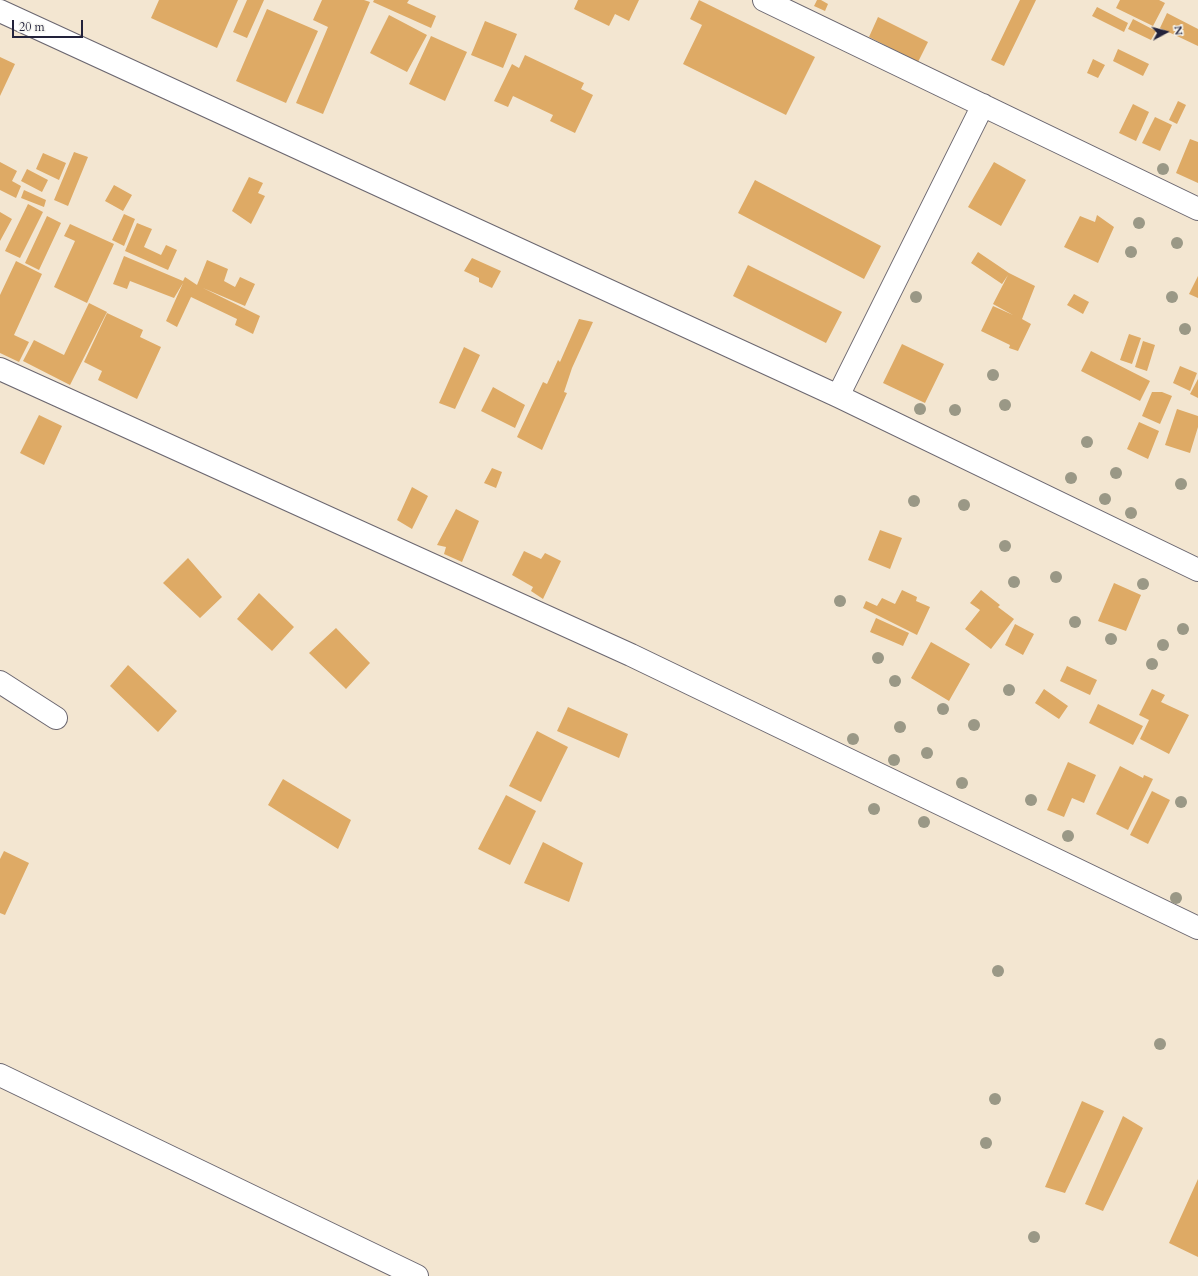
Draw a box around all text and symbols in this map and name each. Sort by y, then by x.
scale bar [14,12,85,38]
north arrow [1146,12,1186,52]
text: 20 m [19,19,45,35]
text: N [1170,25,1186,36]

